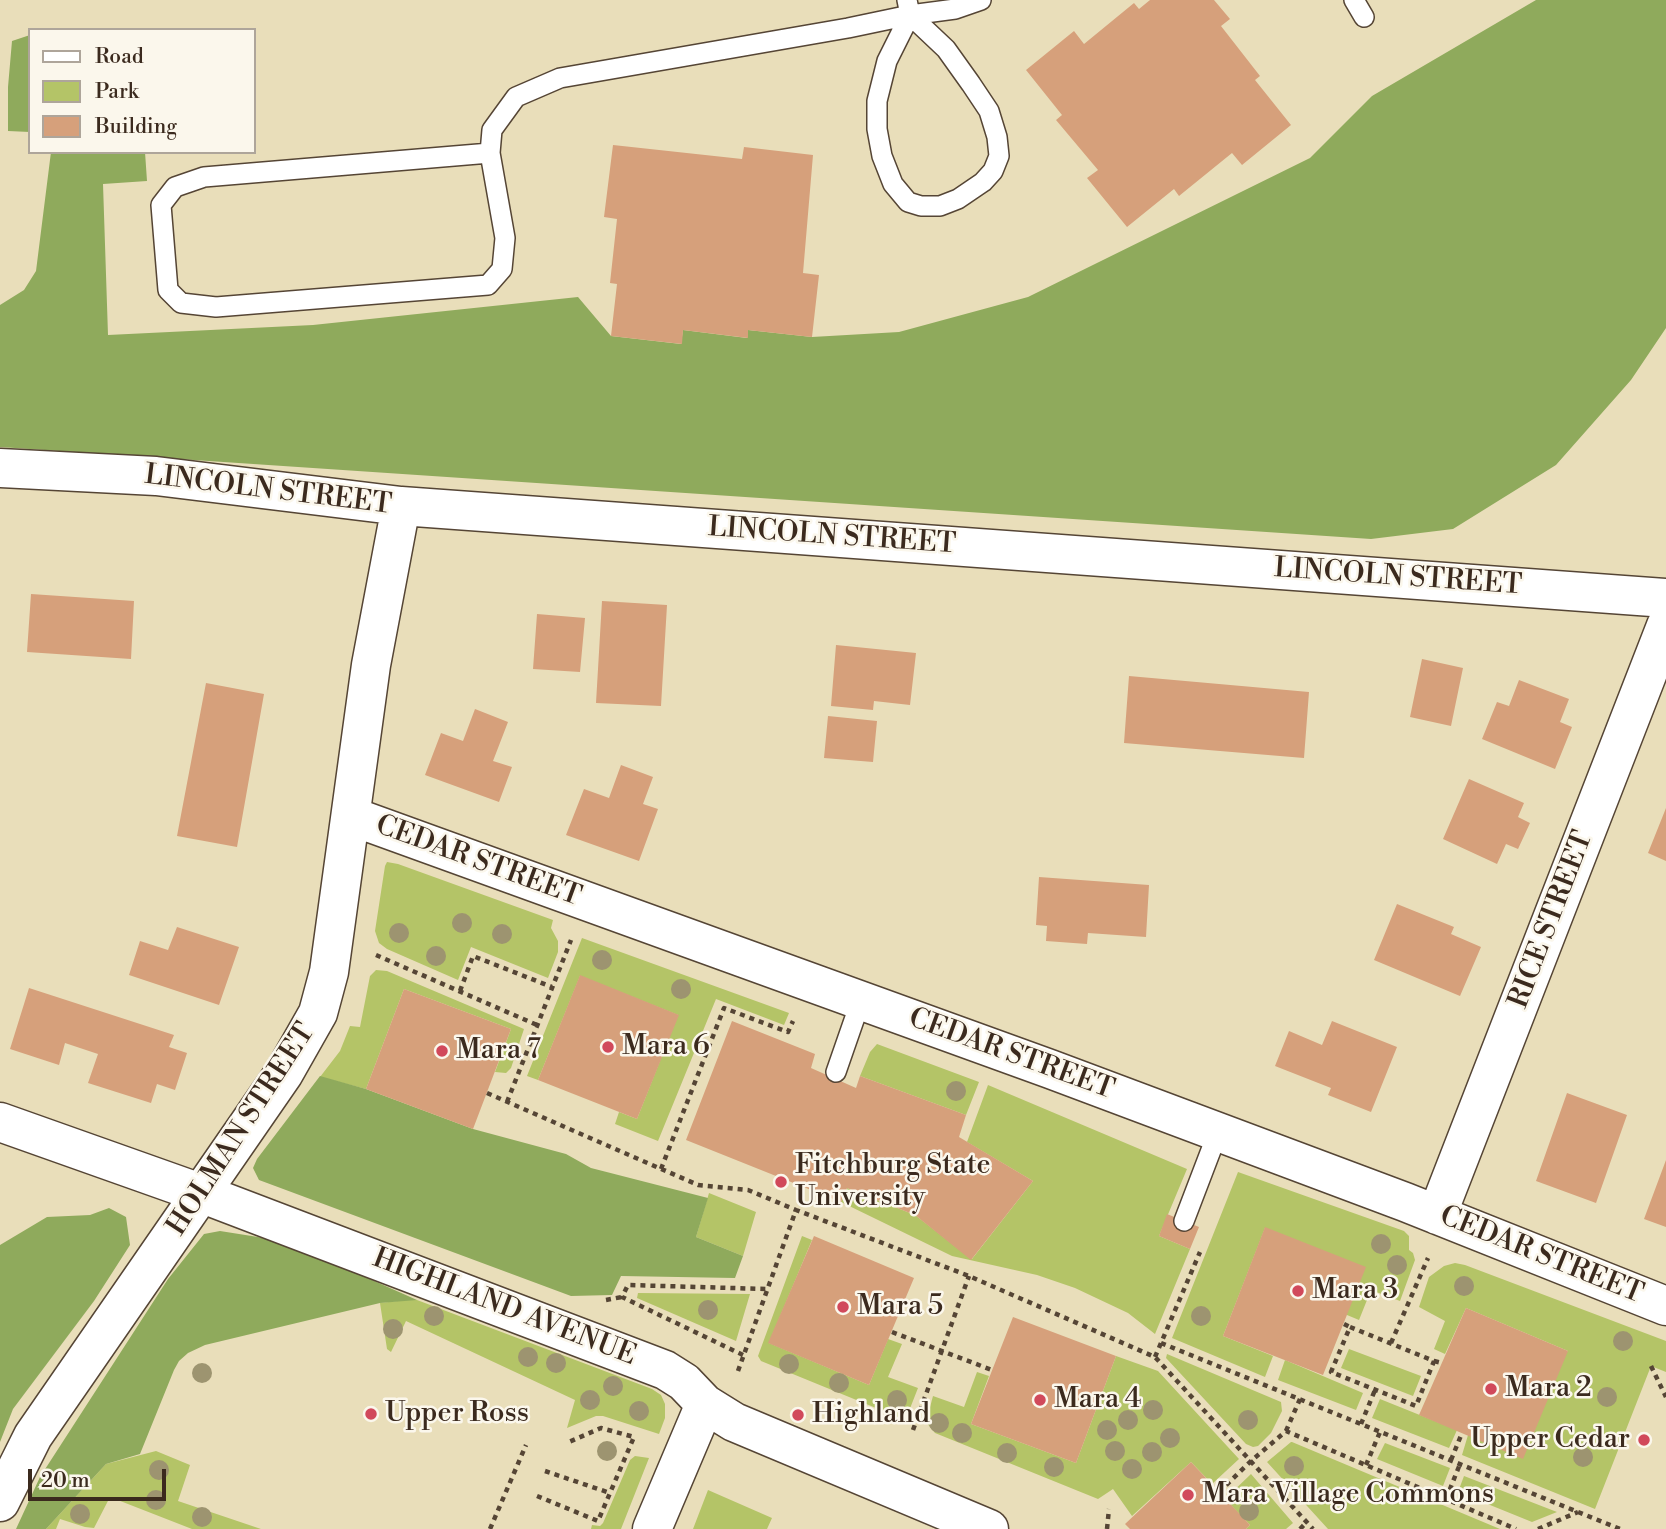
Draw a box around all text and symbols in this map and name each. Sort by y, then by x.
legend [28,28,256,154]
text: Road [95,44,144,70]
text: Park [95,79,139,105]
text: Building [95,114,177,140]
street label: LINCOLN STREET [143,459,393,523]
street label: LINCOLN STREET [707,512,957,562]
street label: LINCOLN STREET [1273,553,1523,603]
street label: CEDAR STREET [371,809,585,915]
street label: RICE STREET [1503,827,1601,1013]
street label: CEDAR STREET [904,1002,1118,1108]
street label: HOLMAN STREET [161,1018,323,1242]
place label: Mara 6 [622,1030,710,1064]
place label: Mara 7 [456,1034,541,1068]
marker: Mara 6 [600,1039,616,1055]
marker: Mara 7 [434,1043,450,1059]
place label: Fitchburg State University [795,1149,991,1215]
marker: Fitchburg State University [773,1174,789,1190]
street label: CEDAR STREET [1435,1200,1647,1312]
street label: HIGHLAND AVENUE [368,1242,640,1374]
place label: Mara 3 [1312,1274,1398,1308]
marker: Mara 3 [1290,1283,1306,1299]
place label: Mara 5 [857,1290,943,1324]
marker: Mara 5 [835,1299,851,1315]
place label: Mara 2 [1505,1372,1592,1406]
marker: Mara 2 [1483,1381,1499,1397]
place label: Mara 4 [1054,1383,1141,1417]
marker: Mara 4 [1032,1392,1048,1408]
place label: Upper Ross [385,1397,529,1431]
place label: Highland [812,1398,930,1432]
marker: Upper Ross [363,1406,379,1422]
marker: Highland [790,1407,806,1423]
place label: Upper Cedar [1470,1423,1630,1457]
marker: Upper Cedar [1636,1432,1652,1448]
scale bar [32,1456,170,1500]
text: 20 m [41,1468,90,1494]
place label: Mara Village Commons [1202,1478,1494,1512]
marker: Mara Village Commons [1180,1487,1196,1503]

